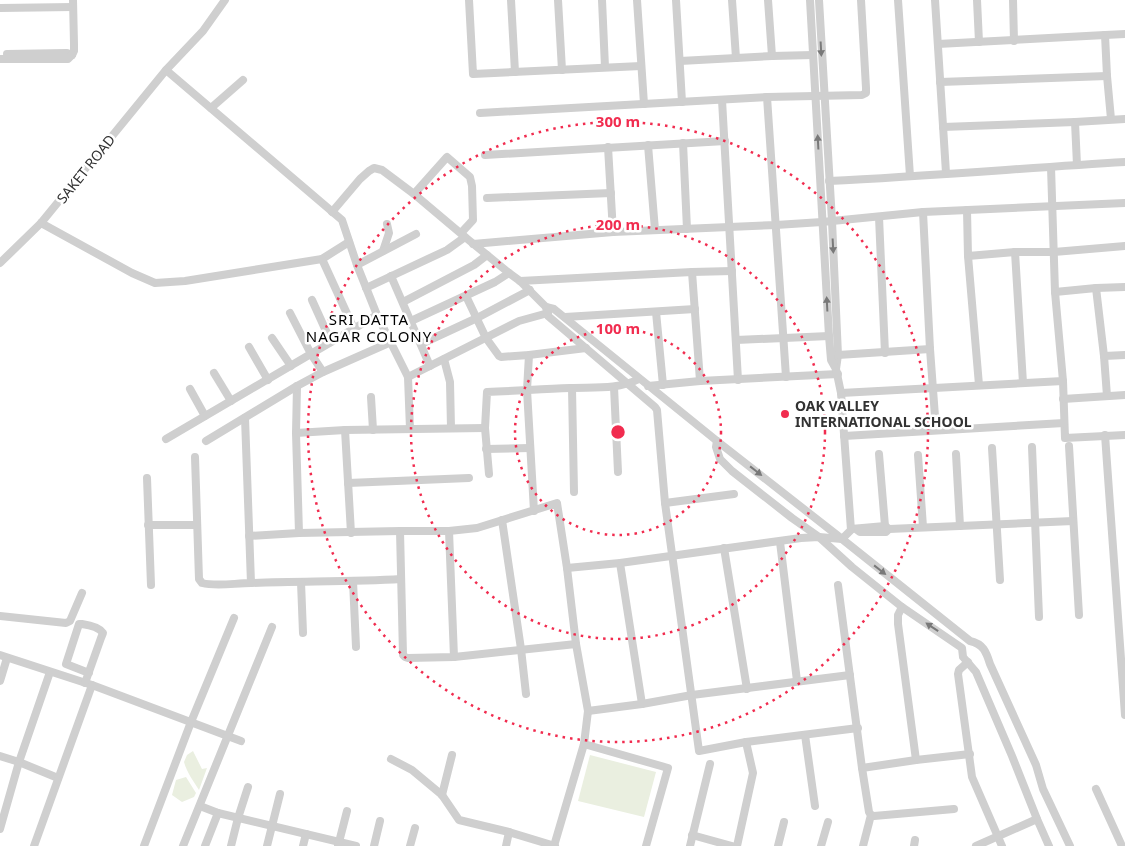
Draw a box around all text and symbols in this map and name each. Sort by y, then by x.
one-way arrow [818,41,826,57]
text: 300 m [596,111,640,131]
street label: SAKET ROAD [52,130,119,207]
one-way arrow [814,133,822,149]
text: 200 m [596,214,640,234]
one-way arrow [830,238,838,254]
one-way arrow [822,296,830,312]
district label: SRI DATTA NAGAR COLONY [306,309,432,346]
text: 100 m [596,318,640,338]
place label: OAK VALLEY INTERNATIONAL SCHOOL [795,396,972,431]
marker: OAK VALLEY INTERNATIONAL SCHOOL [779,408,791,420]
centre of rings [609,423,627,441]
one-way arrow [749,466,762,477]
one-way arrow [873,564,886,575]
one-way arrow [925,622,938,632]

